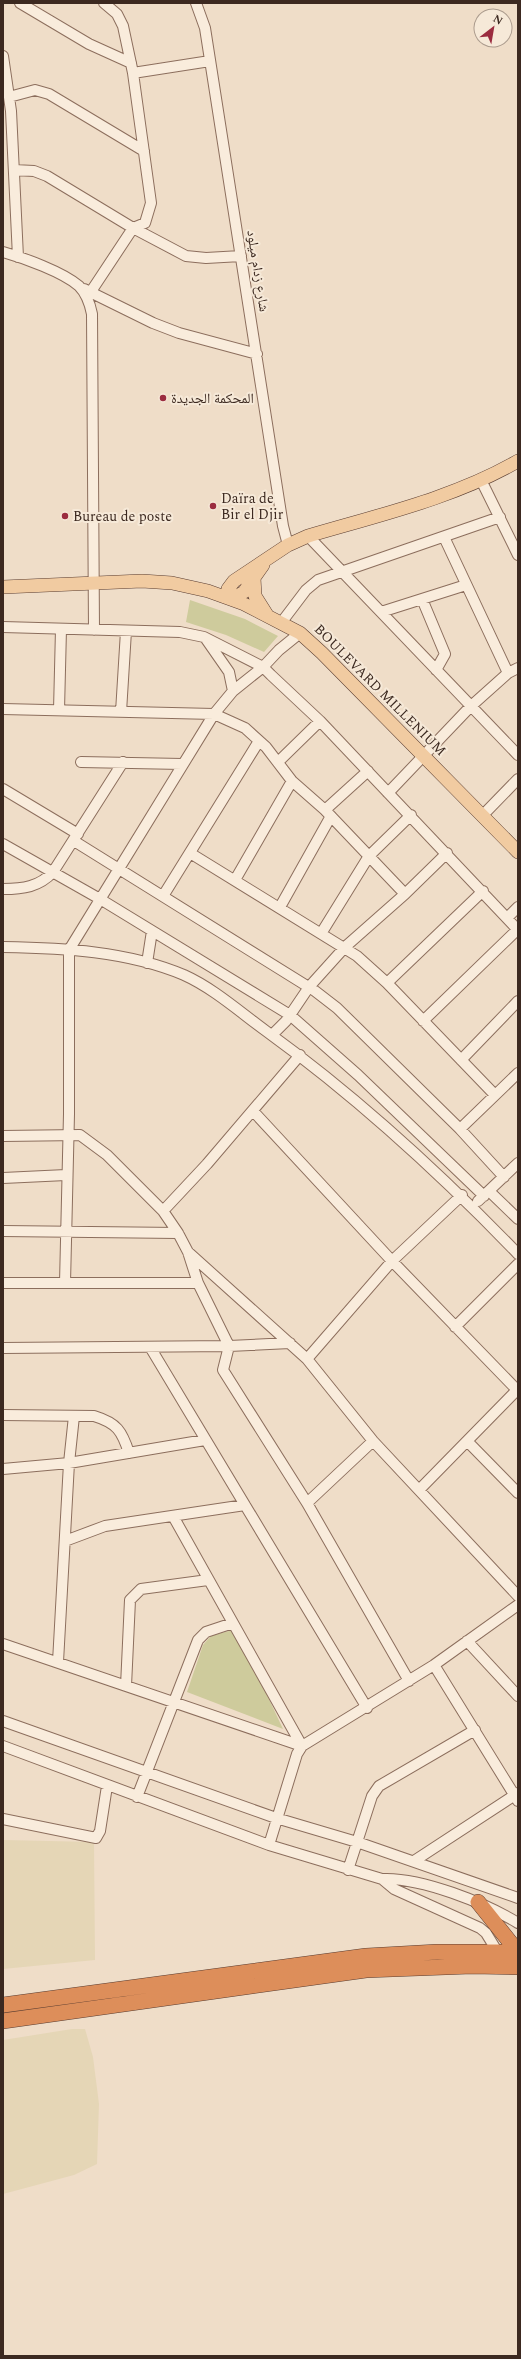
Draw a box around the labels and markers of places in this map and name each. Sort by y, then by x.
place label: المحكمة الجديدة [171,388,254,409]
marker: المحكمة الجديدة [158,393,168,403]
place label: Daïra de Bir el Djir [221,488,284,525]
marker: Daïra de Bir el Djir [208,501,218,511]
place label: Bureau de poste [73,506,172,527]
marker: Bureau de poste [60,511,70,521]

